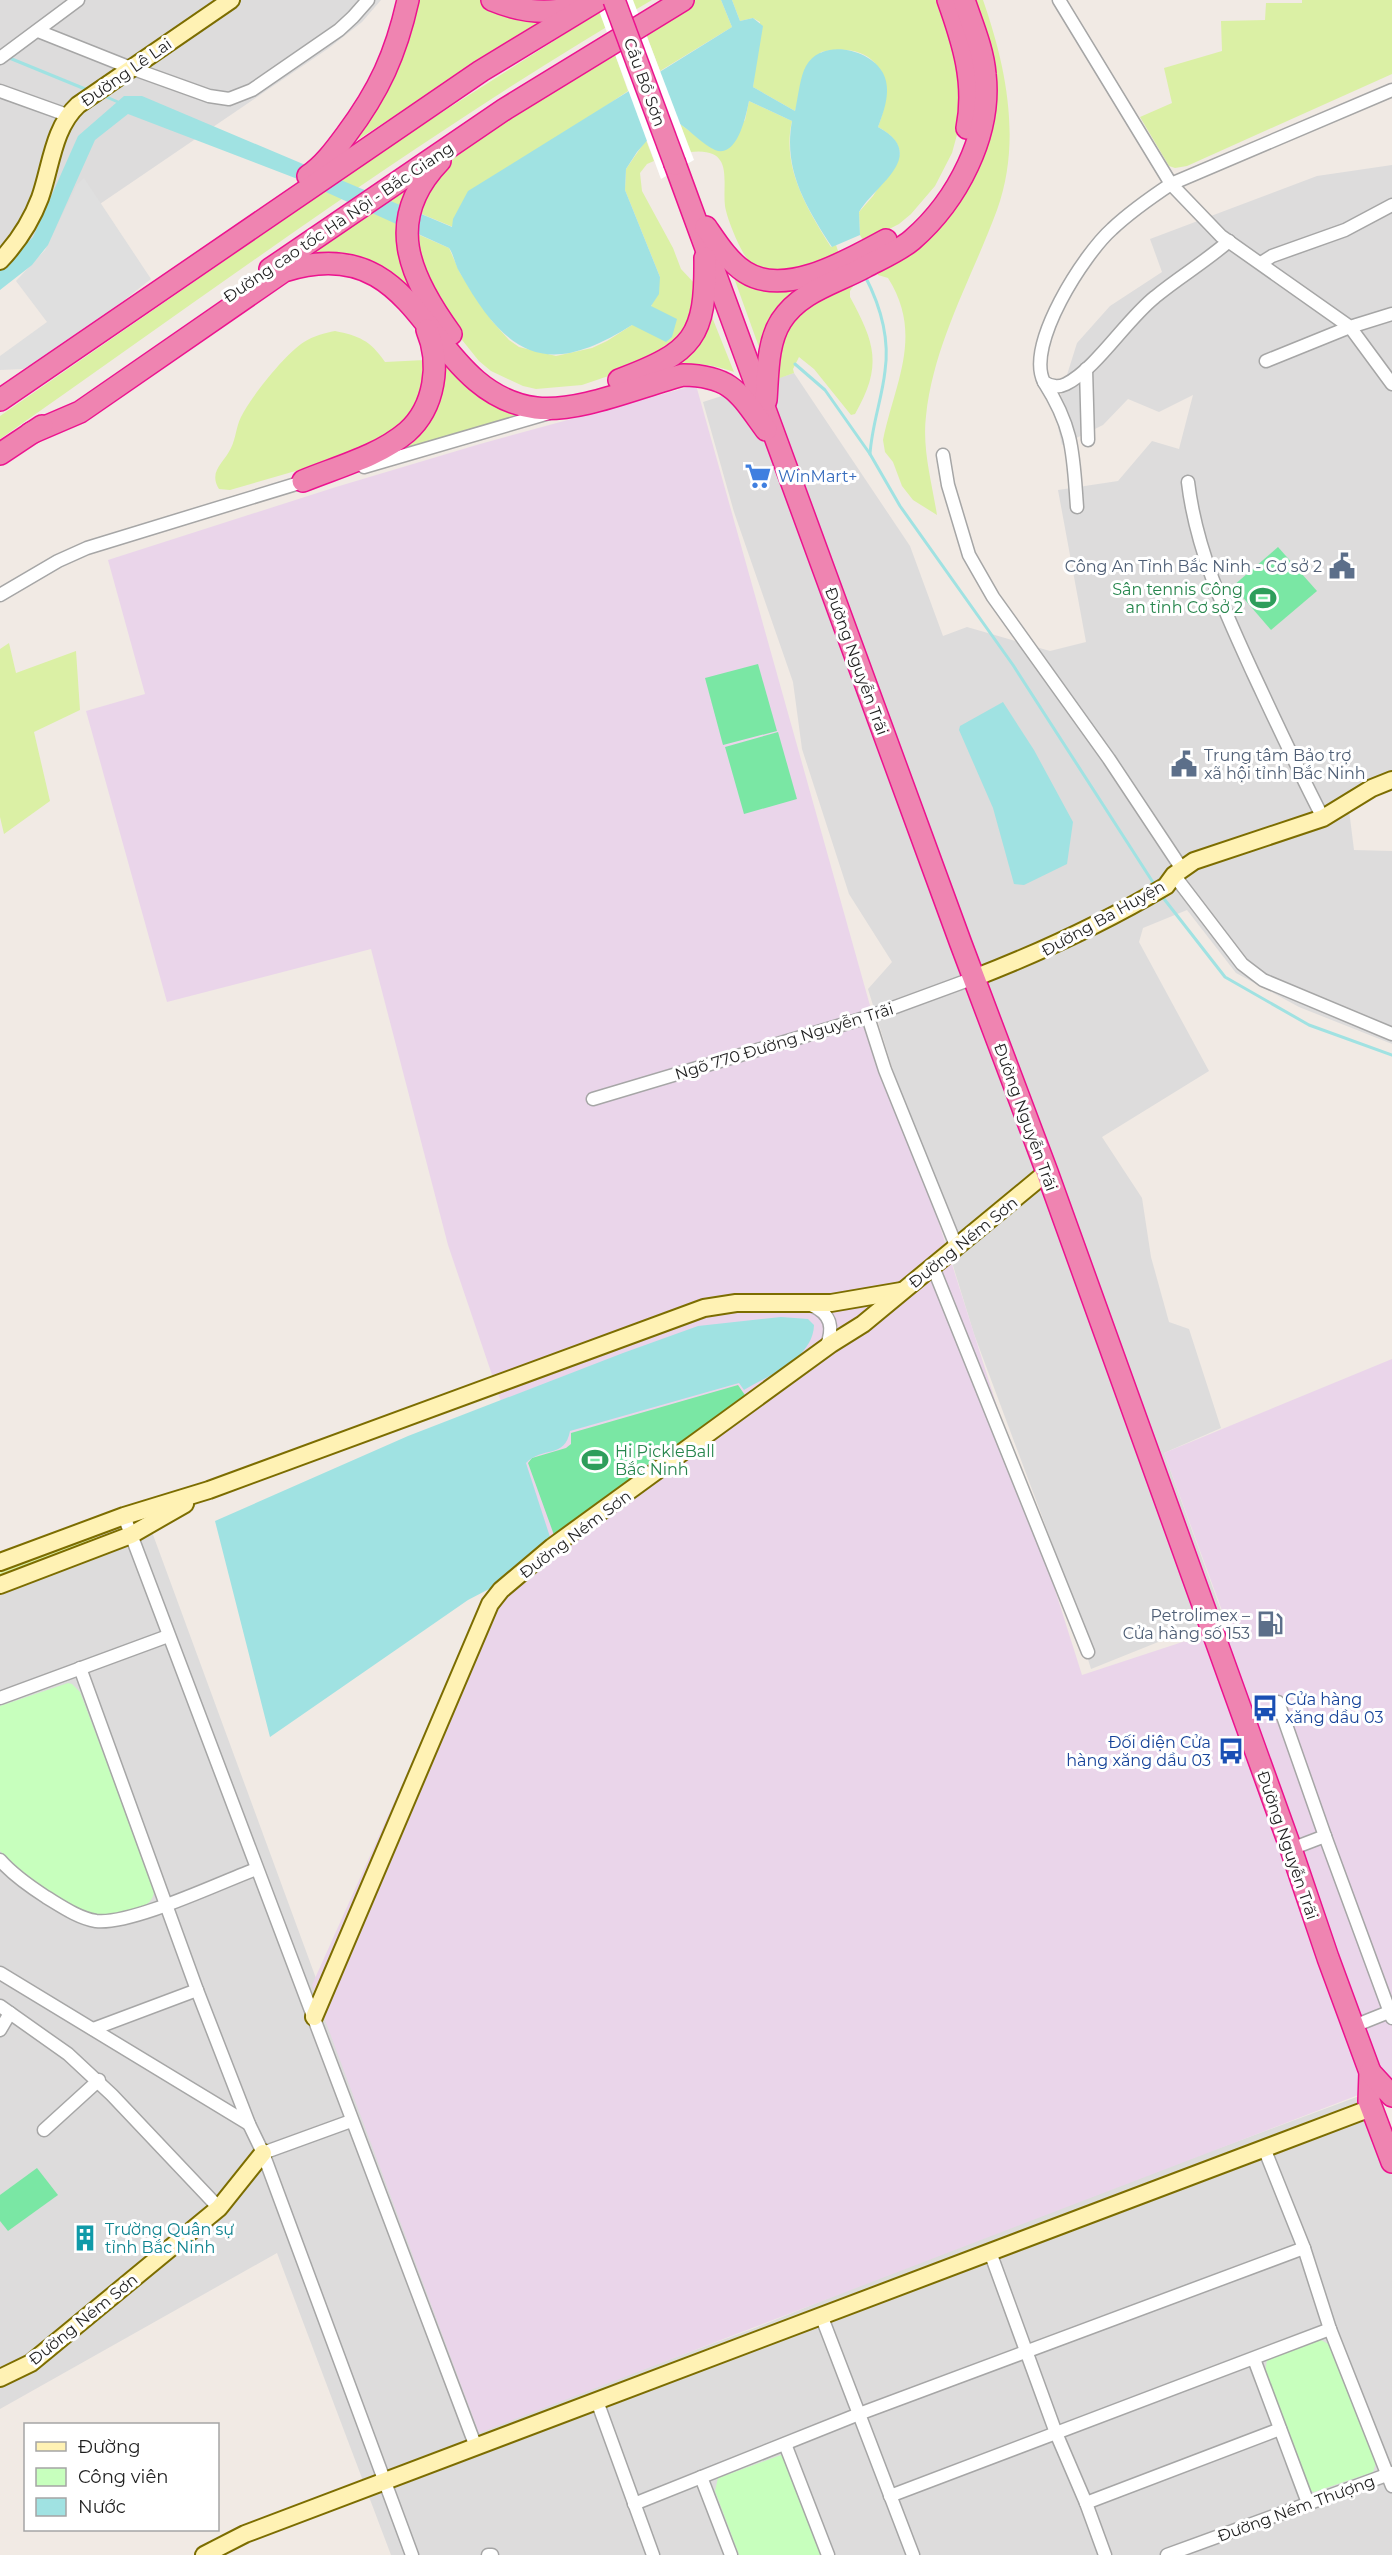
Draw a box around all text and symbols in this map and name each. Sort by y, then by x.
street label: Đường Lê Lai [77,34,175,111]
street label: Cầu Bồ Sơn [620,35,669,129]
street label: Đường cao tốc Hà Nội - Bắc Giang [220,138,457,307]
supermarket icon: WinMart+ [743,461,773,491]
place label: WinMart+ [778,467,858,486]
public building icon: Công An Tỉnh Bắc Ninh - Cơ sở 2 [1327,551,1357,581]
place label: Công An Tỉnh Bắc Ninh - Cơ sở 2 [1065,557,1322,576]
place label: Sân tennis Công an tỉnh Cơ sở 2 [1112,580,1243,617]
sports icon: Sân tennis Công an tỉnh Cơ sở 2 [1248,583,1278,613]
street label: Đường Nguyễn Trãi [821,585,892,738]
place label: Trung tâm Bảo trợ xã hội tỉnh Bắc Ninh [1204,746,1366,783]
public building icon: Trung tâm Bảo trợ xã hội tỉnh Bắc Ninh [1169,749,1199,779]
street label: Đường Ba Huyện [1038,877,1168,960]
street label: Ngõ 770 Đường Nguyễn Trãi [673,999,896,1084]
street label: Đường Nguyễn Trãi [990,1041,1061,1194]
street label: Đường Ném Sơn [905,1193,1022,1292]
place label: Hi PickleBall Bắc Ninh [615,1442,715,1479]
sports icon: Hi PickleBall Bắc Ninh [580,1445,610,1475]
street label: Đường Ném Sơn [516,1486,635,1582]
place label: Petrolimex – Cửa hàng số 153 [1123,1606,1250,1643]
fuel station icon: Petrolimex – Cửa hàng số 153 [1255,1609,1285,1639]
place label: Cửa hàng xăng dầu 03 [1285,1690,1383,1727]
bus stop icon: Cửa hàng xăng dầu 03 [1250,1693,1280,1723]
place label: Đối diện Cửa hàng xăng dầu 03 [1066,1733,1211,1770]
bus stop icon: Đối diện Cửa hàng xăng dầu 03 [1216,1736,1246,1766]
street label: Đường Nguyễn Trãi [1253,1768,1322,1922]
place label: Trường Quân sự tỉnh Bắc Ninh [105,2220,234,2257]
building icon: Trường Quân sự tỉnh Bắc Ninh [70,2223,100,2253]
street label: Đường Ném Sơn [25,2270,142,2369]
legend [24,2423,219,2531]
text: Đường [78,2436,141,2458]
text: Công viên [78,2466,169,2488]
street label: Đường Ném Thượng [1215,2471,1377,2546]
text: Nước [78,2496,126,2518]

